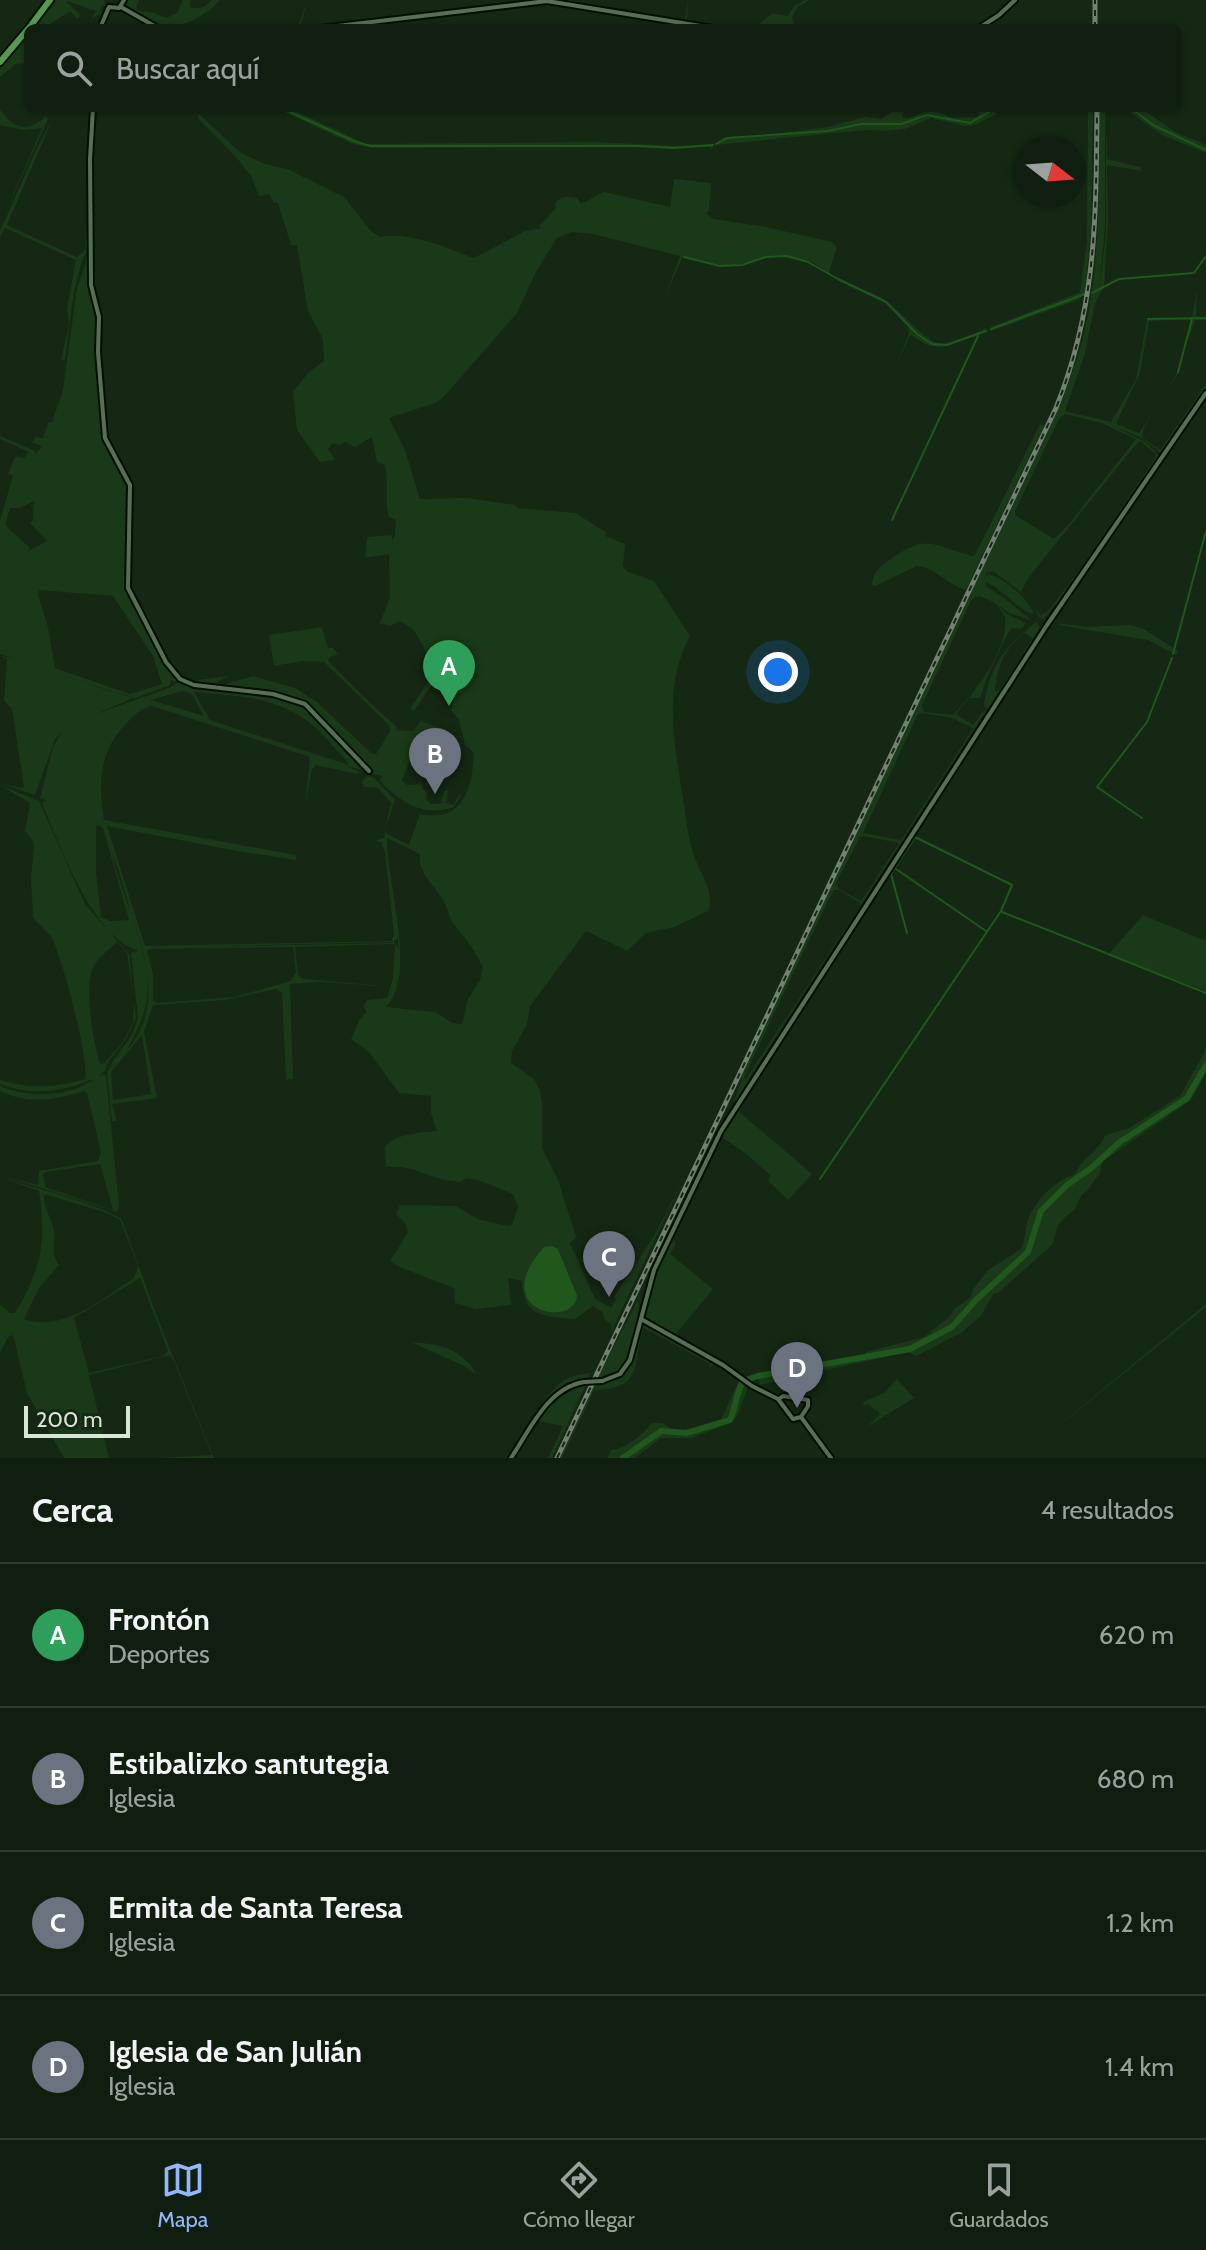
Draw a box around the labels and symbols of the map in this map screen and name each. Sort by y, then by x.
north arrow [1014,136,1086,208]
pin: A [423,640,475,706]
your location [758,652,798,692]
pin: B [409,728,461,794]
pin: C [583,1231,635,1297]
pin: D [771,1342,823,1408]
scale bar [24,1402,130,1438]

